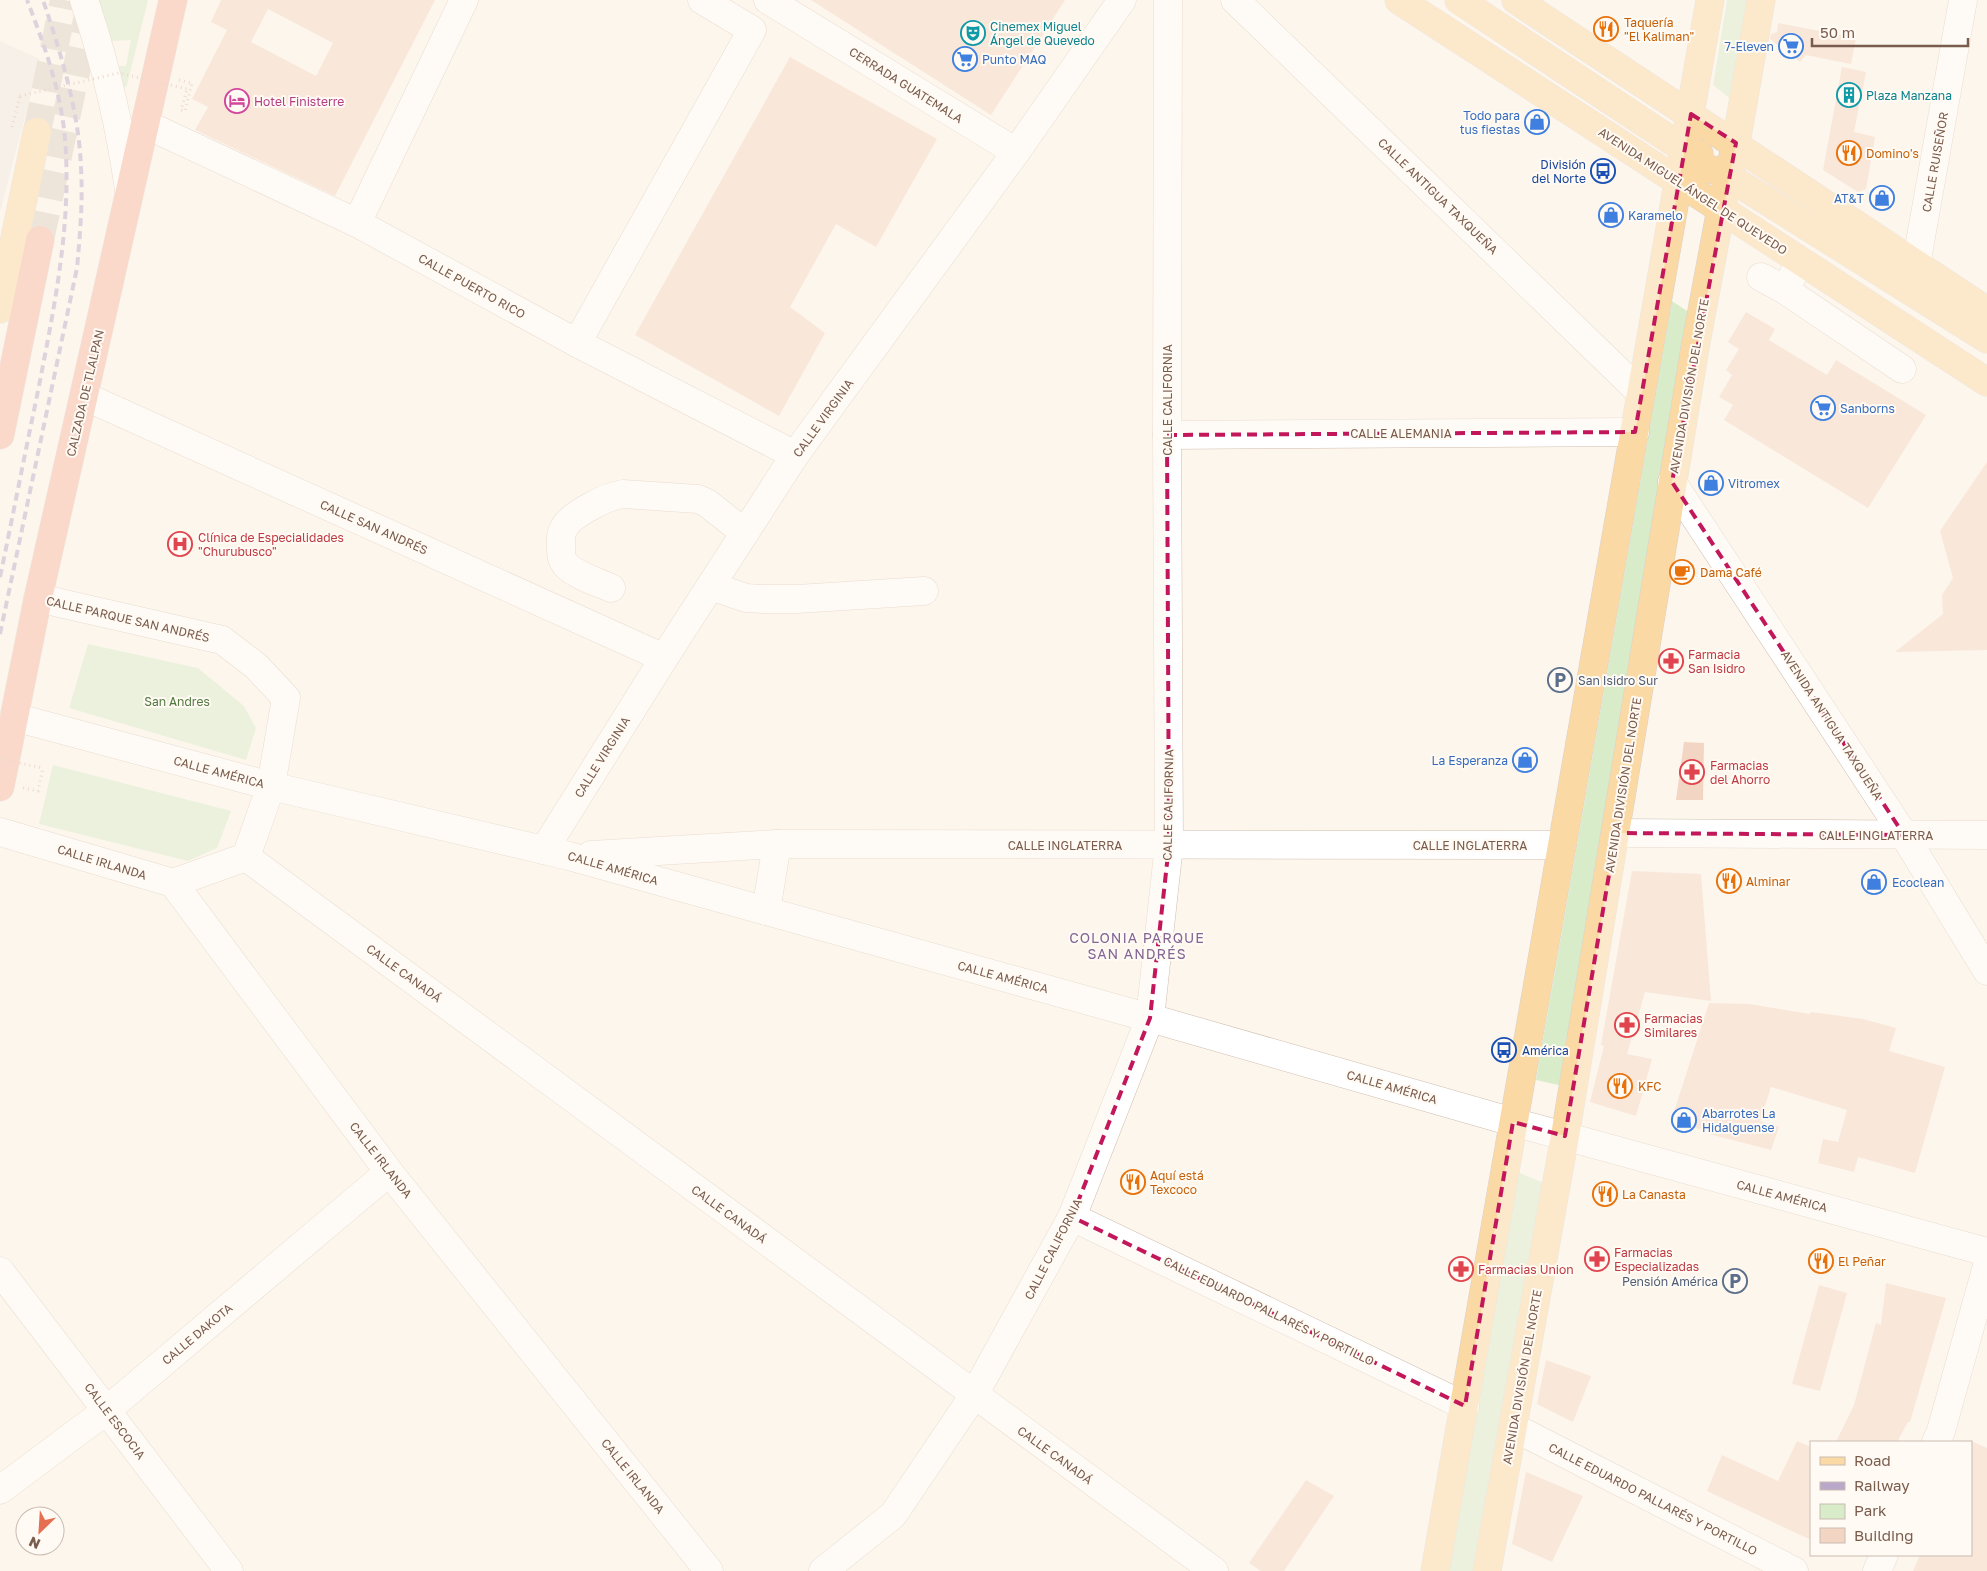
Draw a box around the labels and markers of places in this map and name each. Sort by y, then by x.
place label: Taquería "El Kaliman" [1624,15,1694,44]
restaurant icon: Taquería "El Kaliman" [1593,16,1619,42]
place label: Cinemex Miguel Ángel de Quevedo [990,19,1095,48]
theatre icon: Cinemex Miguel Ángel de Quevedo [960,20,986,46]
supermarket icon: 7-Eleven [1778,33,1804,59]
place label: 7-Eleven [1724,39,1774,54]
supermarket icon: Punto MAQ [952,46,978,72]
place label: Punto MAQ [982,52,1047,67]
building icon: Plaza Manzana [1836,82,1862,108]
hotel icon: Hotel Finisterre [224,88,250,114]
place label: Plaza Manzana [1866,88,1952,103]
place label: Hotel Finisterre [254,94,344,109]
place label: Todo para tus fiestas [1460,108,1520,137]
shop icon: Todo para tus fiestas [1524,109,1550,135]
restaurant icon: Domino's [1836,140,1862,166]
place label: Domino's [1866,146,1919,161]
place label: División del Norte [1532,157,1586,186]
bus stop icon: División del Norte [1590,158,1616,184]
shop icon: AT&T [1869,185,1895,211]
place label: AT&T [1834,191,1865,206]
shop icon: Karamelo [1598,202,1624,228]
place label: Karamelo [1628,208,1683,223]
supermarket icon: Sanborns [1810,395,1836,421]
place label: Sanborns [1840,401,1895,416]
shop icon: Vitromex [1698,470,1724,496]
place label: Vitromex [1728,476,1780,491]
place label: Clínica de Especialidades "Churubusco" [198,530,344,559]
hospital icon: Clínica de Especialidades "Churubusco" [167,531,193,557]
cafe icon: Dama Café [1669,559,1695,585]
place label: Dama Café [1700,565,1762,580]
place label: Farmacia San Isidro [1688,647,1745,676]
pharmacy icon: Farmacia San Isidro [1658,648,1684,674]
parking icon: San Isidro Sur [1547,667,1573,693]
place label: San Isidro Sur [1578,673,1658,688]
shop icon: La Esperanza [1512,747,1538,773]
place label: La Esperanza [1432,753,1508,768]
place label: Farmacias del Ahorro [1710,758,1770,787]
pharmacy icon: Farmacias del Ahorro [1679,759,1705,785]
restaurant icon: Alminar [1716,868,1742,894]
shop icon: Ecoclean [1861,869,1887,895]
place label: Alminar [1746,874,1791,889]
place label: Ecoclean [1892,875,1944,890]
place label: Farmacias Similares [1644,1011,1703,1040]
pharmacy icon: Farmacias Similares [1614,1012,1640,1038]
bus stop icon: América [1491,1037,1517,1063]
place label: América [1522,1043,1569,1058]
restaurant icon: KFC [1607,1073,1633,1099]
place label: KFC [1638,1079,1662,1094]
place label: Abarrotes La Hidalguense [1702,1106,1776,1135]
shop icon: Abarrotes La Hidalguense [1671,1107,1697,1133]
place label: Aquí está Texcoco [1150,1168,1204,1197]
restaurant icon: Aquí está Texcoco [1120,1169,1146,1195]
restaurant icon: La Canasta [1592,1181,1618,1207]
place label: La Canasta [1622,1187,1686,1202]
place label: Farmacias Especializadas [1614,1245,1699,1274]
pharmacy icon: Farmacias Especializadas [1584,1246,1610,1272]
restaurant icon: El Peñar [1808,1248,1834,1274]
place label: El Peñar [1838,1254,1886,1269]
pharmacy icon: Farmacias Union [1448,1256,1474,1282]
place label: Farmacias Union [1478,1262,1574,1277]
parking icon: Pensión América [1722,1268,1748,1294]
place label: Pensión América [1622,1274,1718,1289]

